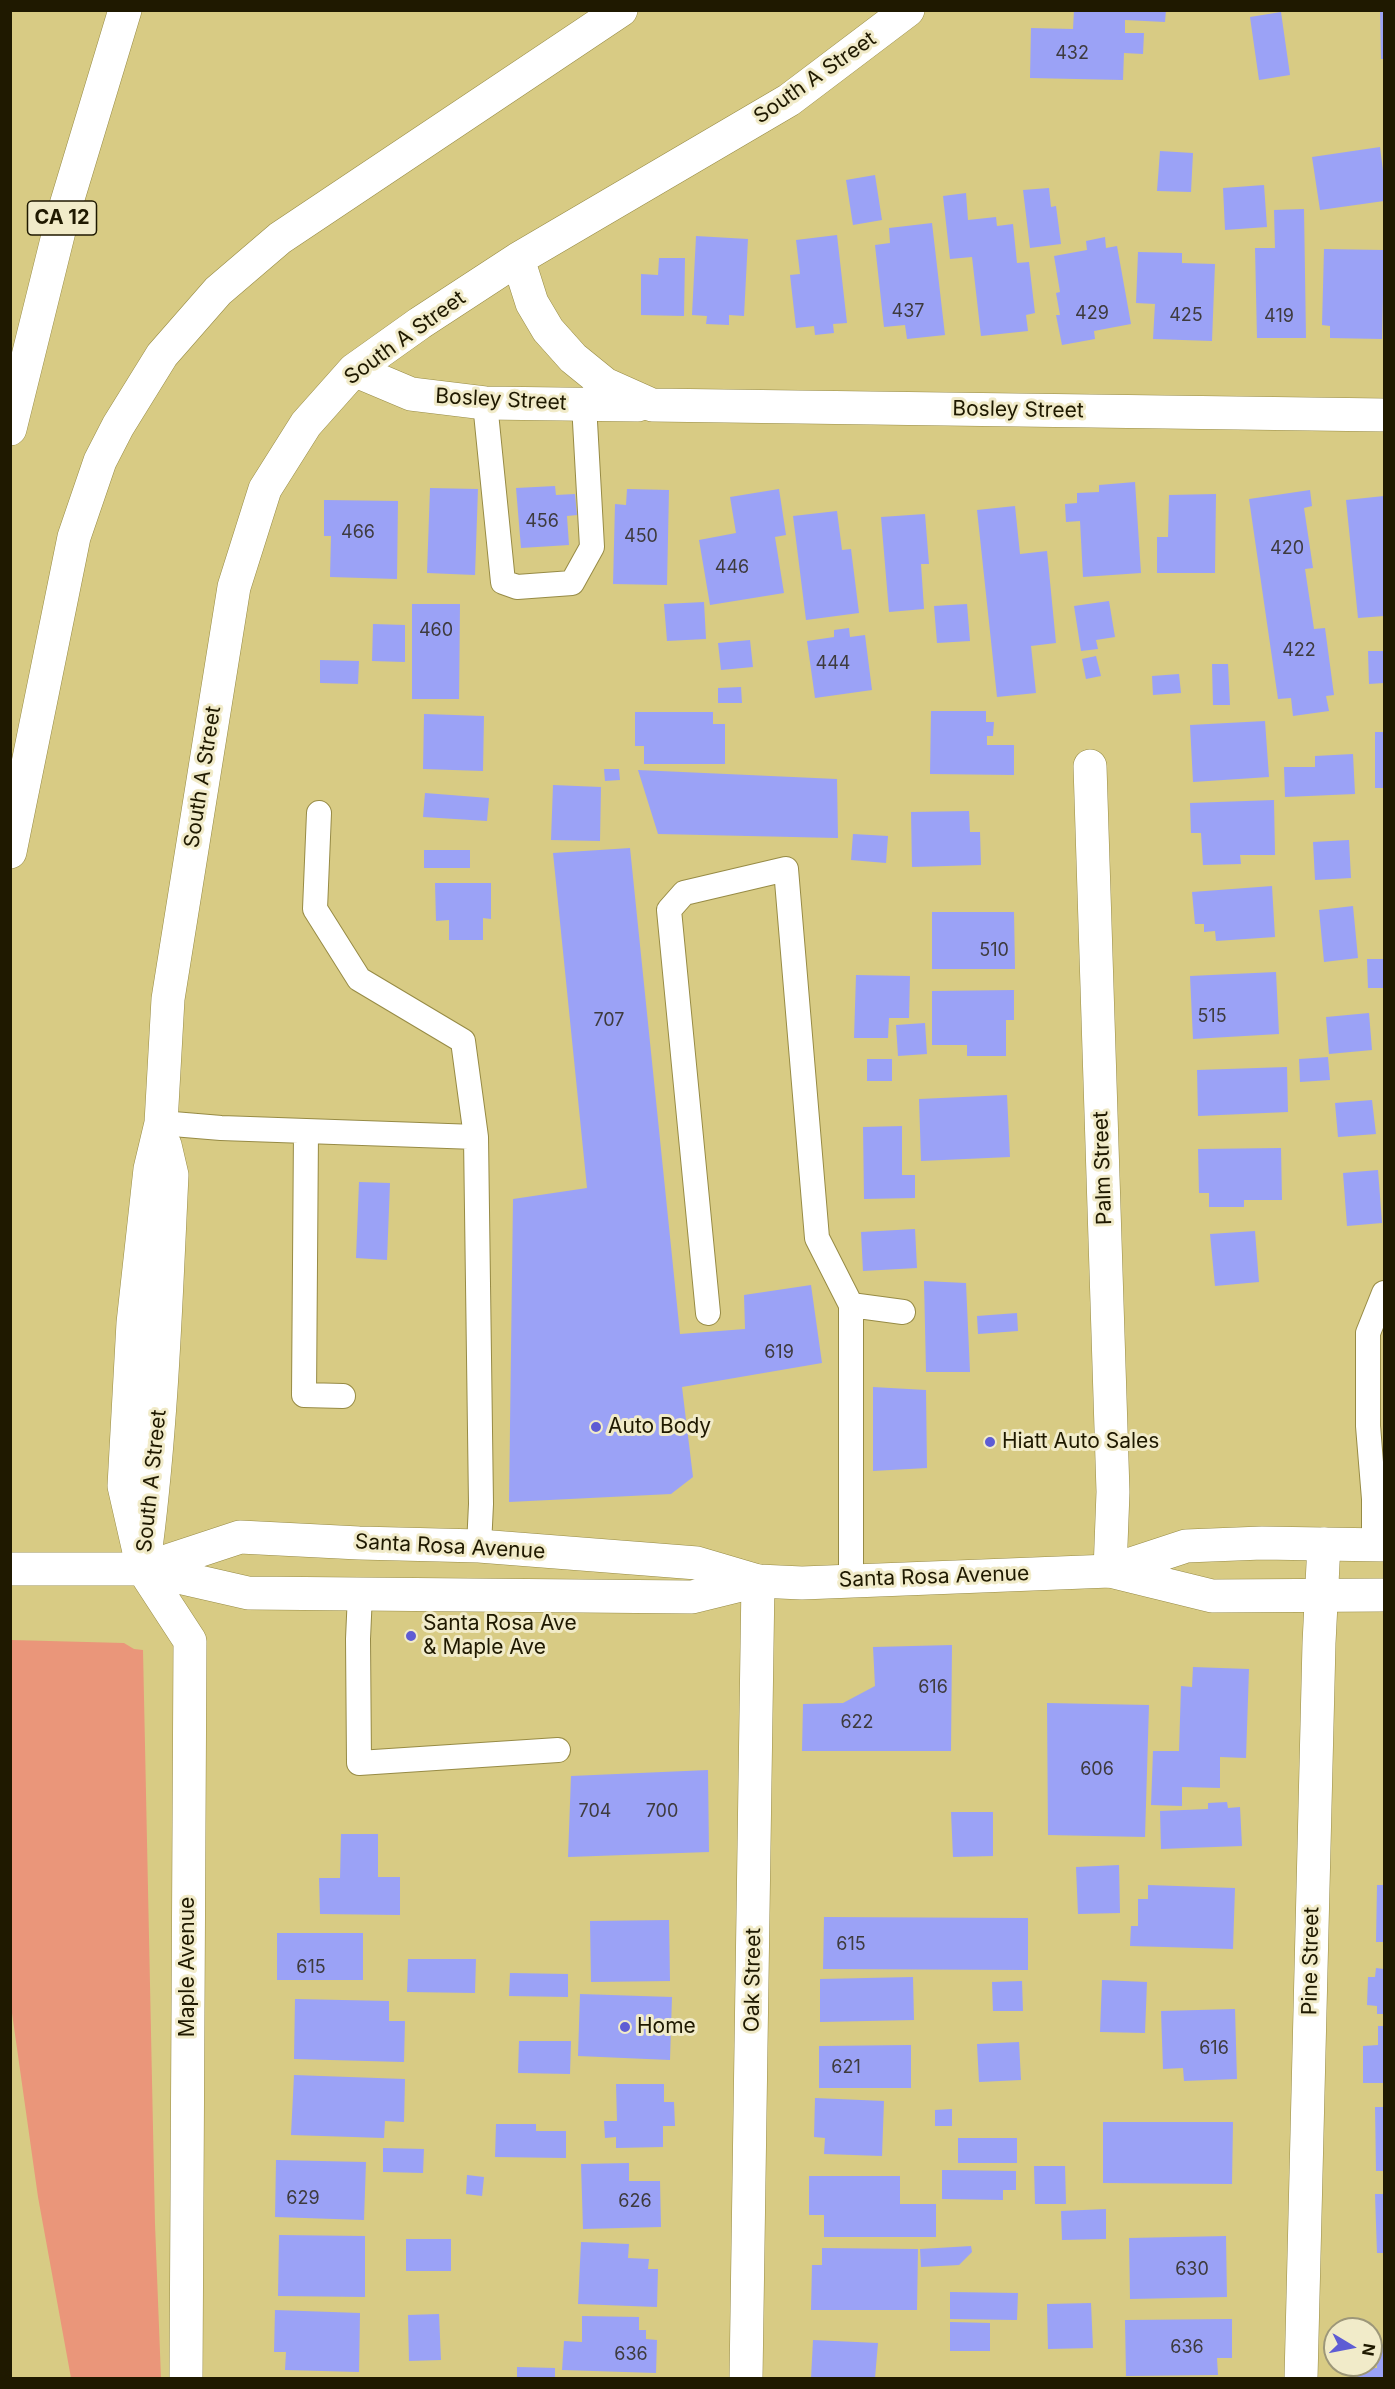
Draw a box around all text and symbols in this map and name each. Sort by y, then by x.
street label: South A Street [749,27,881,129]
house number: 432 [1055,43,1089,65]
road number: CA 12 [28,201,97,235]
street label: South A Street [340,286,470,390]
house number: 437 [892,301,924,323]
house number: 429 [1075,303,1109,325]
house number: 425 [1169,305,1203,327]
house number: 419 [1264,306,1294,328]
street label: Bosley Street [435,384,567,416]
street label: Bosley Street [952,396,1084,424]
house number: 456 [525,511,559,533]
house number: 466 [341,522,375,544]
house number: 450 [624,526,658,548]
house number: 420 [1270,538,1304,560]
house number: 446 [715,557,749,579]
house number: 460 [419,620,453,642]
house number: 422 [1282,640,1316,662]
house number: 444 [816,653,850,675]
street label: South A Street [179,704,227,850]
house number: 510 [979,940,1009,962]
house number: 515 [1197,1006,1227,1028]
house number: 707 [593,1010,625,1032]
street label: Palm Street [1088,1111,1118,1225]
house number: 619 [764,1342,794,1364]
street label: South A Street [132,1408,172,1554]
place label: Auto Body [608,1414,711,1440]
marker: Auto Body [589,1420,603,1434]
place label: Hiatt Auto Sales [1002,1429,1159,1455]
marker: Hiatt Auto Sales [983,1435,997,1449]
street label: Santa Rosa Avenue [354,1529,546,1565]
street label: Santa Rosa Avenue [838,1561,1030,1593]
place label: Santa Rosa Ave & Maple Ave [423,1611,577,1661]
marker: Santa Rosa Ave & Maple Ave [404,1629,418,1643]
house number: 616 [918,1677,948,1699]
house number: 622 [840,1712,874,1734]
house number: 606 [1080,1759,1114,1781]
house number: 704 [579,1801,611,1823]
house number: 700 [646,1801,678,1823]
street label: Maple Avenue [175,1897,201,2037]
street label: Pine Street [1297,1907,1325,2015]
street label: Oak Street [739,1928,767,2032]
house number: 615 [836,1934,866,1956]
house number: 615 [296,1957,326,1979]
place label: Home [637,2014,696,2040]
marker: Home [618,2020,632,2034]
house number: 616 [1199,2038,1229,2060]
house number: 621 [831,2057,861,2079]
house number: 629 [286,2188,320,2210]
house number: 626 [618,2191,652,2213]
house number: 630 [1175,2259,1209,2281]
north arrow [1323,2317,1383,2377]
house number: 636 [1170,2337,1204,2359]
text: N [1358,2342,1380,2358]
house number: 636 [614,2344,648,2366]

